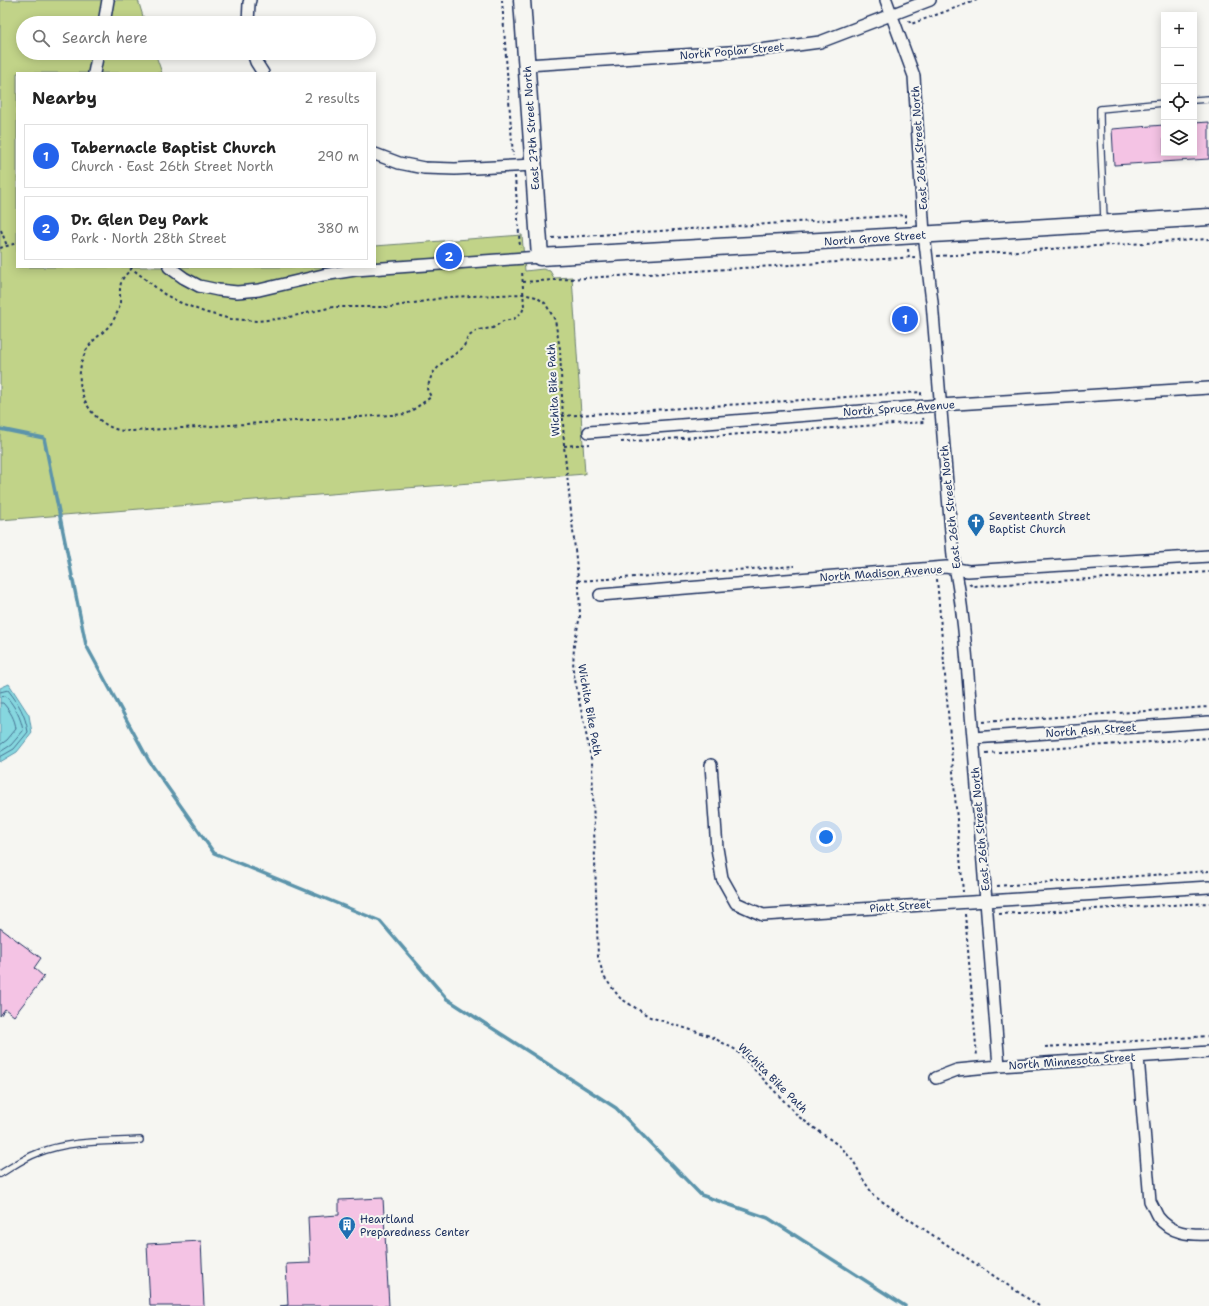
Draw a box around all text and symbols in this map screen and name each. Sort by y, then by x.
map controls [1161,12,1197,156]
button: + [1161,12,1197,48]
search box [16,16,376,60]
icon: search [30,27,52,49]
text: Search here [62,28,148,48]
street label: North Poplar Street [679,39,785,64]
button: − [1161,48,1197,84]
street label: East 27th Street North [520,65,543,190]
button: locate [1161,84,1197,120]
street label: East 26th Street North [908,85,931,211]
text: Nearby [32,87,97,109]
text: 2 results [304,90,360,107]
button: layers [1161,120,1197,156]
text: Tabernacle Baptist Church [71,138,276,158]
text: 1 [43,148,49,165]
text: 290 m [317,148,359,165]
text: Church · East 26th Street North [71,158,274,175]
text: Dr. Glen Dey Park [71,210,208,230]
text: 2 [41,220,51,237]
text: 380 m [317,220,359,237]
street label: North Grove Street [823,227,927,250]
text: Park · North 28th Street [71,230,227,247]
pin: 2 [436,241,462,271]
pin: 1 [892,304,918,334]
street label: Wichita Bike Path [544,343,563,437]
street label: North Spruce Avenue [843,397,955,420]
street label: East 26th Street North [937,444,964,570]
place label: Seventeenth Street Baptist Church [989,509,1091,537]
church icon: Seventeenth Street Baptist Church [966,512,986,537]
street label: North Madison Avenue [819,562,943,585]
street label: Wichita Bike Path [574,663,605,757]
street label: North Ash Street [1045,720,1137,741]
street label: East 26th Street North [968,766,993,892]
your location [816,827,836,847]
street label: Piatt Street [869,897,931,916]
street label: Wichita Bike Path [734,1040,811,1117]
street label: North Minnesota Street [1008,1050,1136,1073]
place label: Heartland Preparedness Center [360,1212,470,1240]
building icon: Heartland Preparedness Center [337,1215,357,1240]

